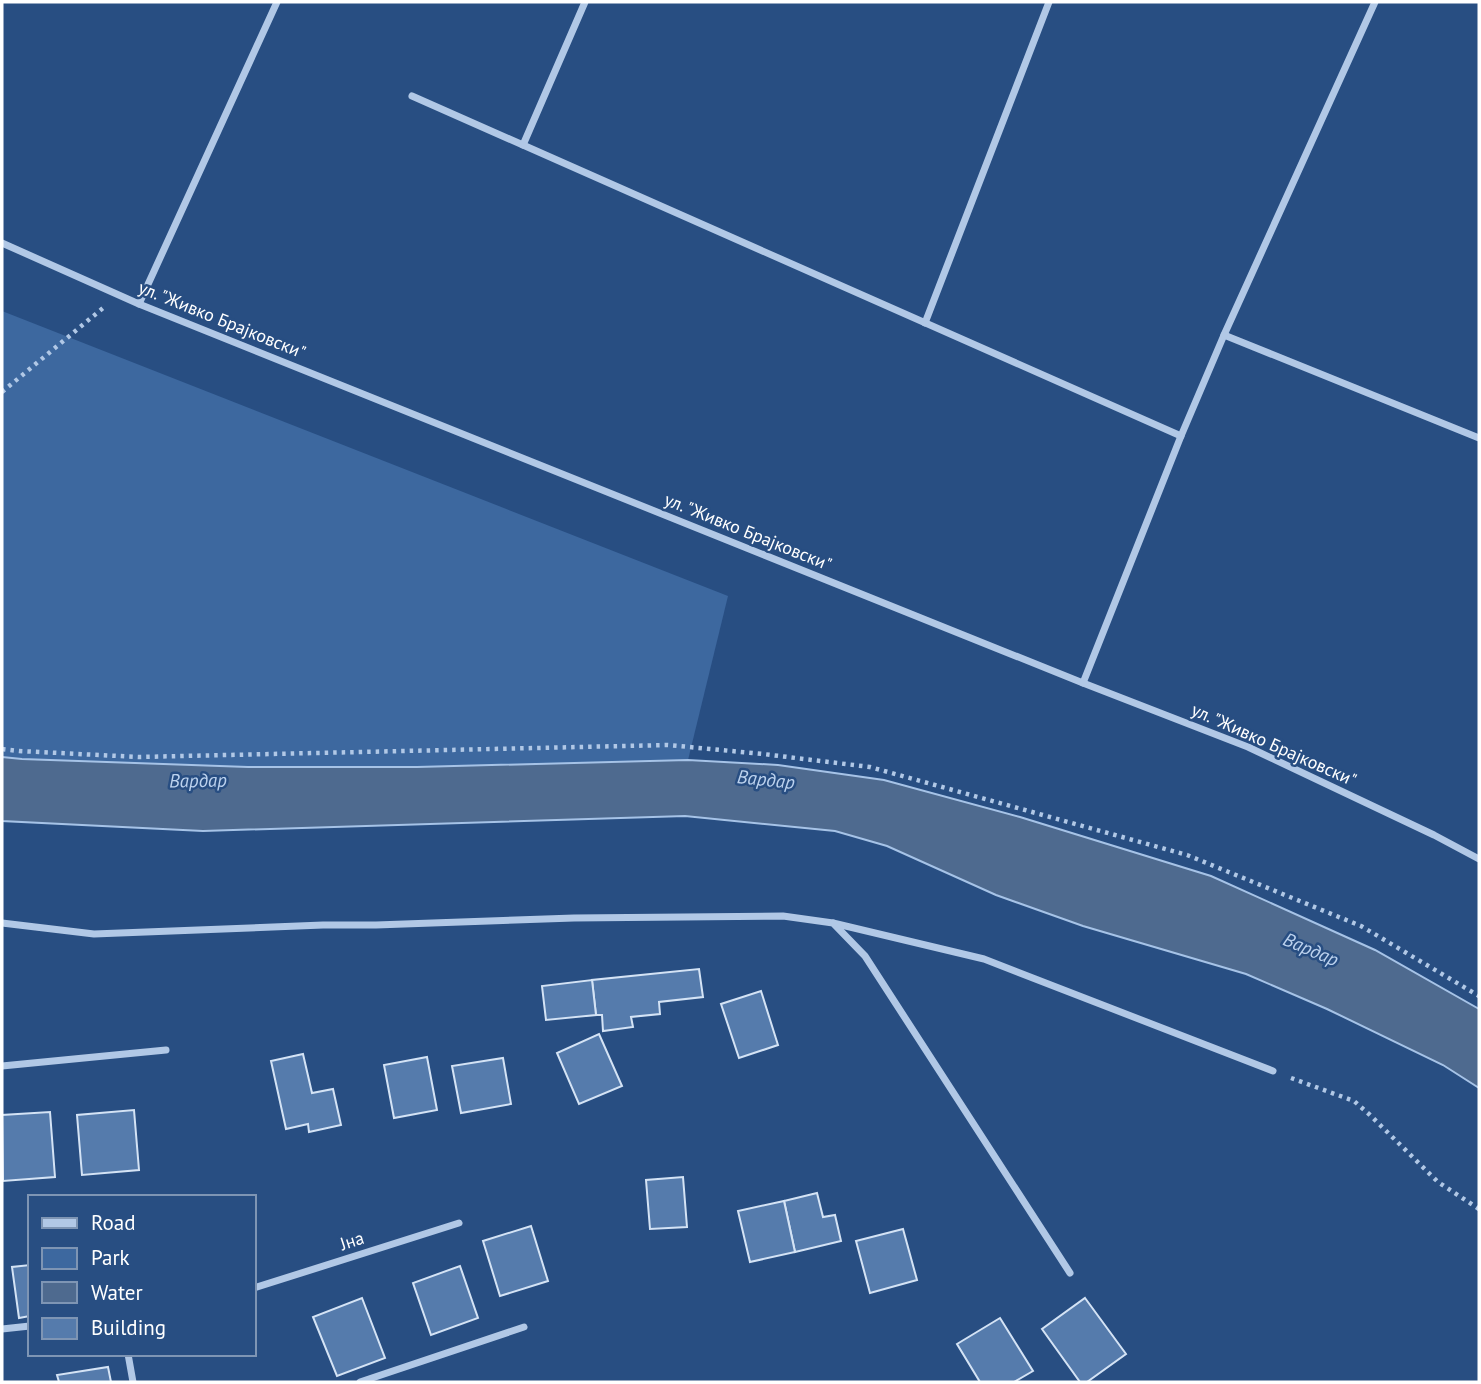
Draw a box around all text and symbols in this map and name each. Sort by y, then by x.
street label: ул. "Живко Брајковски" [135,275,309,364]
street label: ул. "Живко Брајковски" [661,487,835,576]
street label: ул. "Живко Брајковски" [1188,698,1360,791]
water label: Вардар [736,764,796,794]
water label: Вардар [169,767,227,793]
water label: Вардар [1280,927,1343,971]
legend [28,1195,256,1356]
text: Road [91,1209,135,1236]
street label: Јна [336,1226,367,1255]
text: Park [91,1244,130,1271]
text: Water [91,1279,143,1306]
text: Building [91,1314,166,1341]

